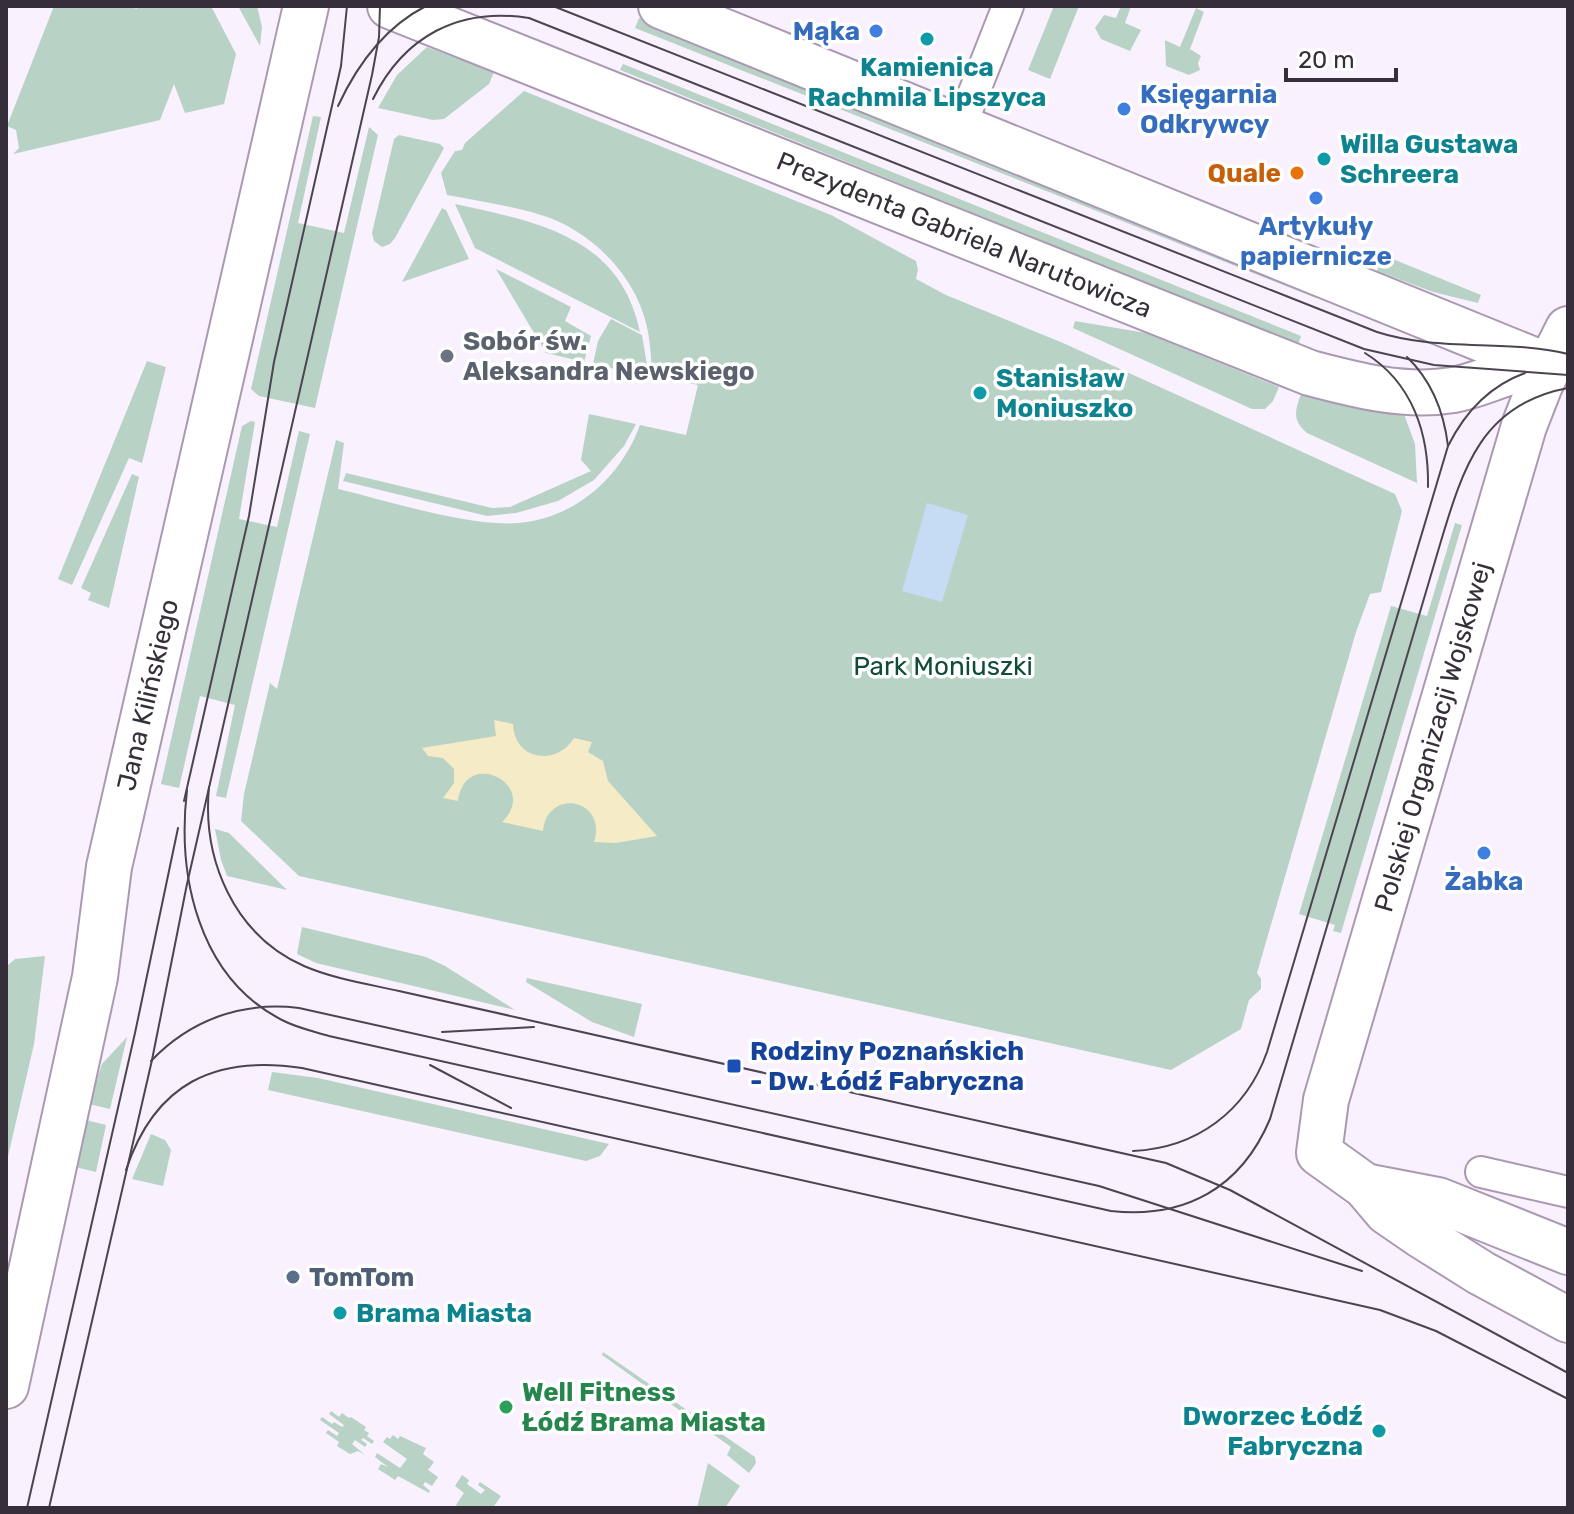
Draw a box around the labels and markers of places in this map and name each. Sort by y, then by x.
place label: Mąka [793,16,860,47]
marker: Mąka [867,22,885,40]
marker: Kamienica Rachmila Lipszyca [918,30,936,48]
place label: Kamienica Rachmila Lipszyca [808,52,1046,113]
place label: Księgarnia Odkrywcy [1140,79,1277,140]
marker: Księgarnia Odkrywcy [1115,100,1133,118]
place label: Willa Gustawa Schreera [1340,129,1518,190]
marker: Willa Gustawa Schreera [1315,150,1333,168]
place label: Quale [1208,158,1281,189]
marker: Quale [1288,164,1306,182]
marker: Artykuły papiernicze [1307,189,1325,207]
place label: Artykuły papiernicze [1240,211,1392,272]
place label: Sobór św. Aleksandra Newskiego [463,326,755,387]
marker: Sobór św. Aleksandra Newskiego [438,347,456,365]
place label: Stanisław Moniuszko [996,363,1134,424]
marker: Stanisław Moniuszko [971,384,989,402]
marker: Żabka [1475,844,1493,862]
place label: Żabka [1445,866,1523,897]
place label: Rodziny Poznańskich - Dw. Łódź Fabryczna [750,1036,1024,1097]
marker: Rodziny Poznańskich - Dw. Łódź Fabryczna [725,1057,743,1075]
place label: TomTom [309,1262,414,1293]
marker: TomTom [284,1268,302,1286]
place label: Brama Miasta [356,1298,532,1329]
marker: Brama Miasta [331,1304,349,1322]
place label: Well Fitness Łódź Brama Miasta [522,1377,766,1438]
marker: Well Fitness Łódź Brama Miasta [497,1398,515,1416]
place label: Dworzec Łódź Fabryczna [1182,1401,1363,1462]
marker: Dworzec Łódź Fabryczna [1370,1422,1388,1440]

